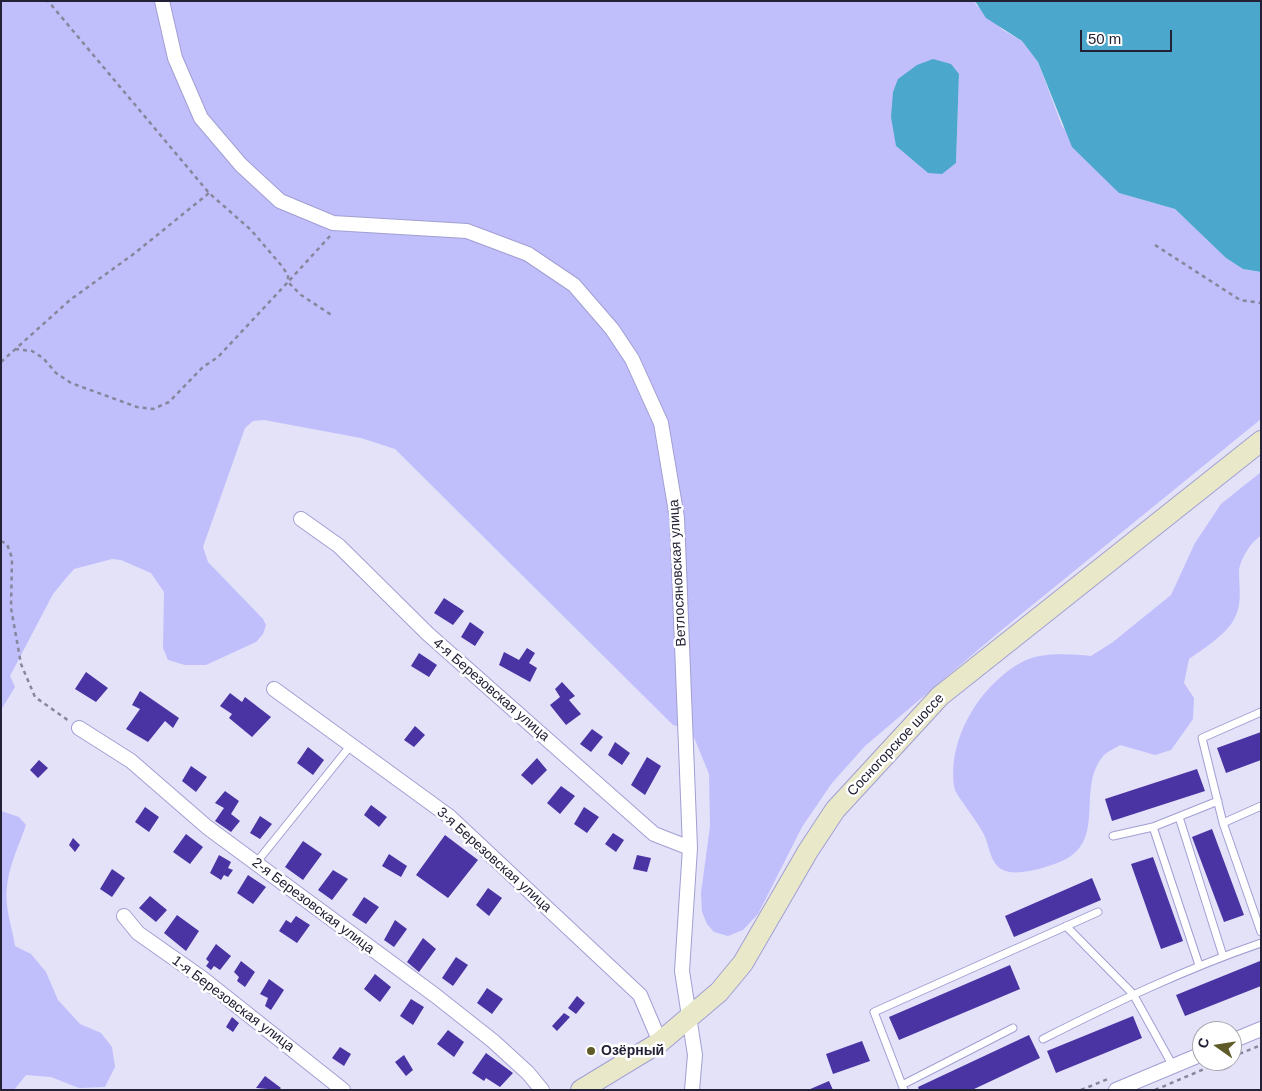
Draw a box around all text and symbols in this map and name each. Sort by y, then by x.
scale bar [1082,20,1174,52]
text: 50 m [1088,30,1121,47]
street label: Ветлосяновская улица [666,499,690,647]
street label: 4-я Березовская улица [429,635,553,745]
street label: Сосногорское шоссе [844,690,948,800]
street label: 3-я Березовская улица [433,804,555,916]
street label: 2-я Березовская улица [249,855,377,957]
street label: 1-я Березовская улица [169,953,297,1055]
north arrow [1192,1021,1242,1071]
text: С [1194,1036,1212,1050]
place label: Озёрный [601,1043,664,1059]
marker: Озёрный [585,1045,597,1057]

